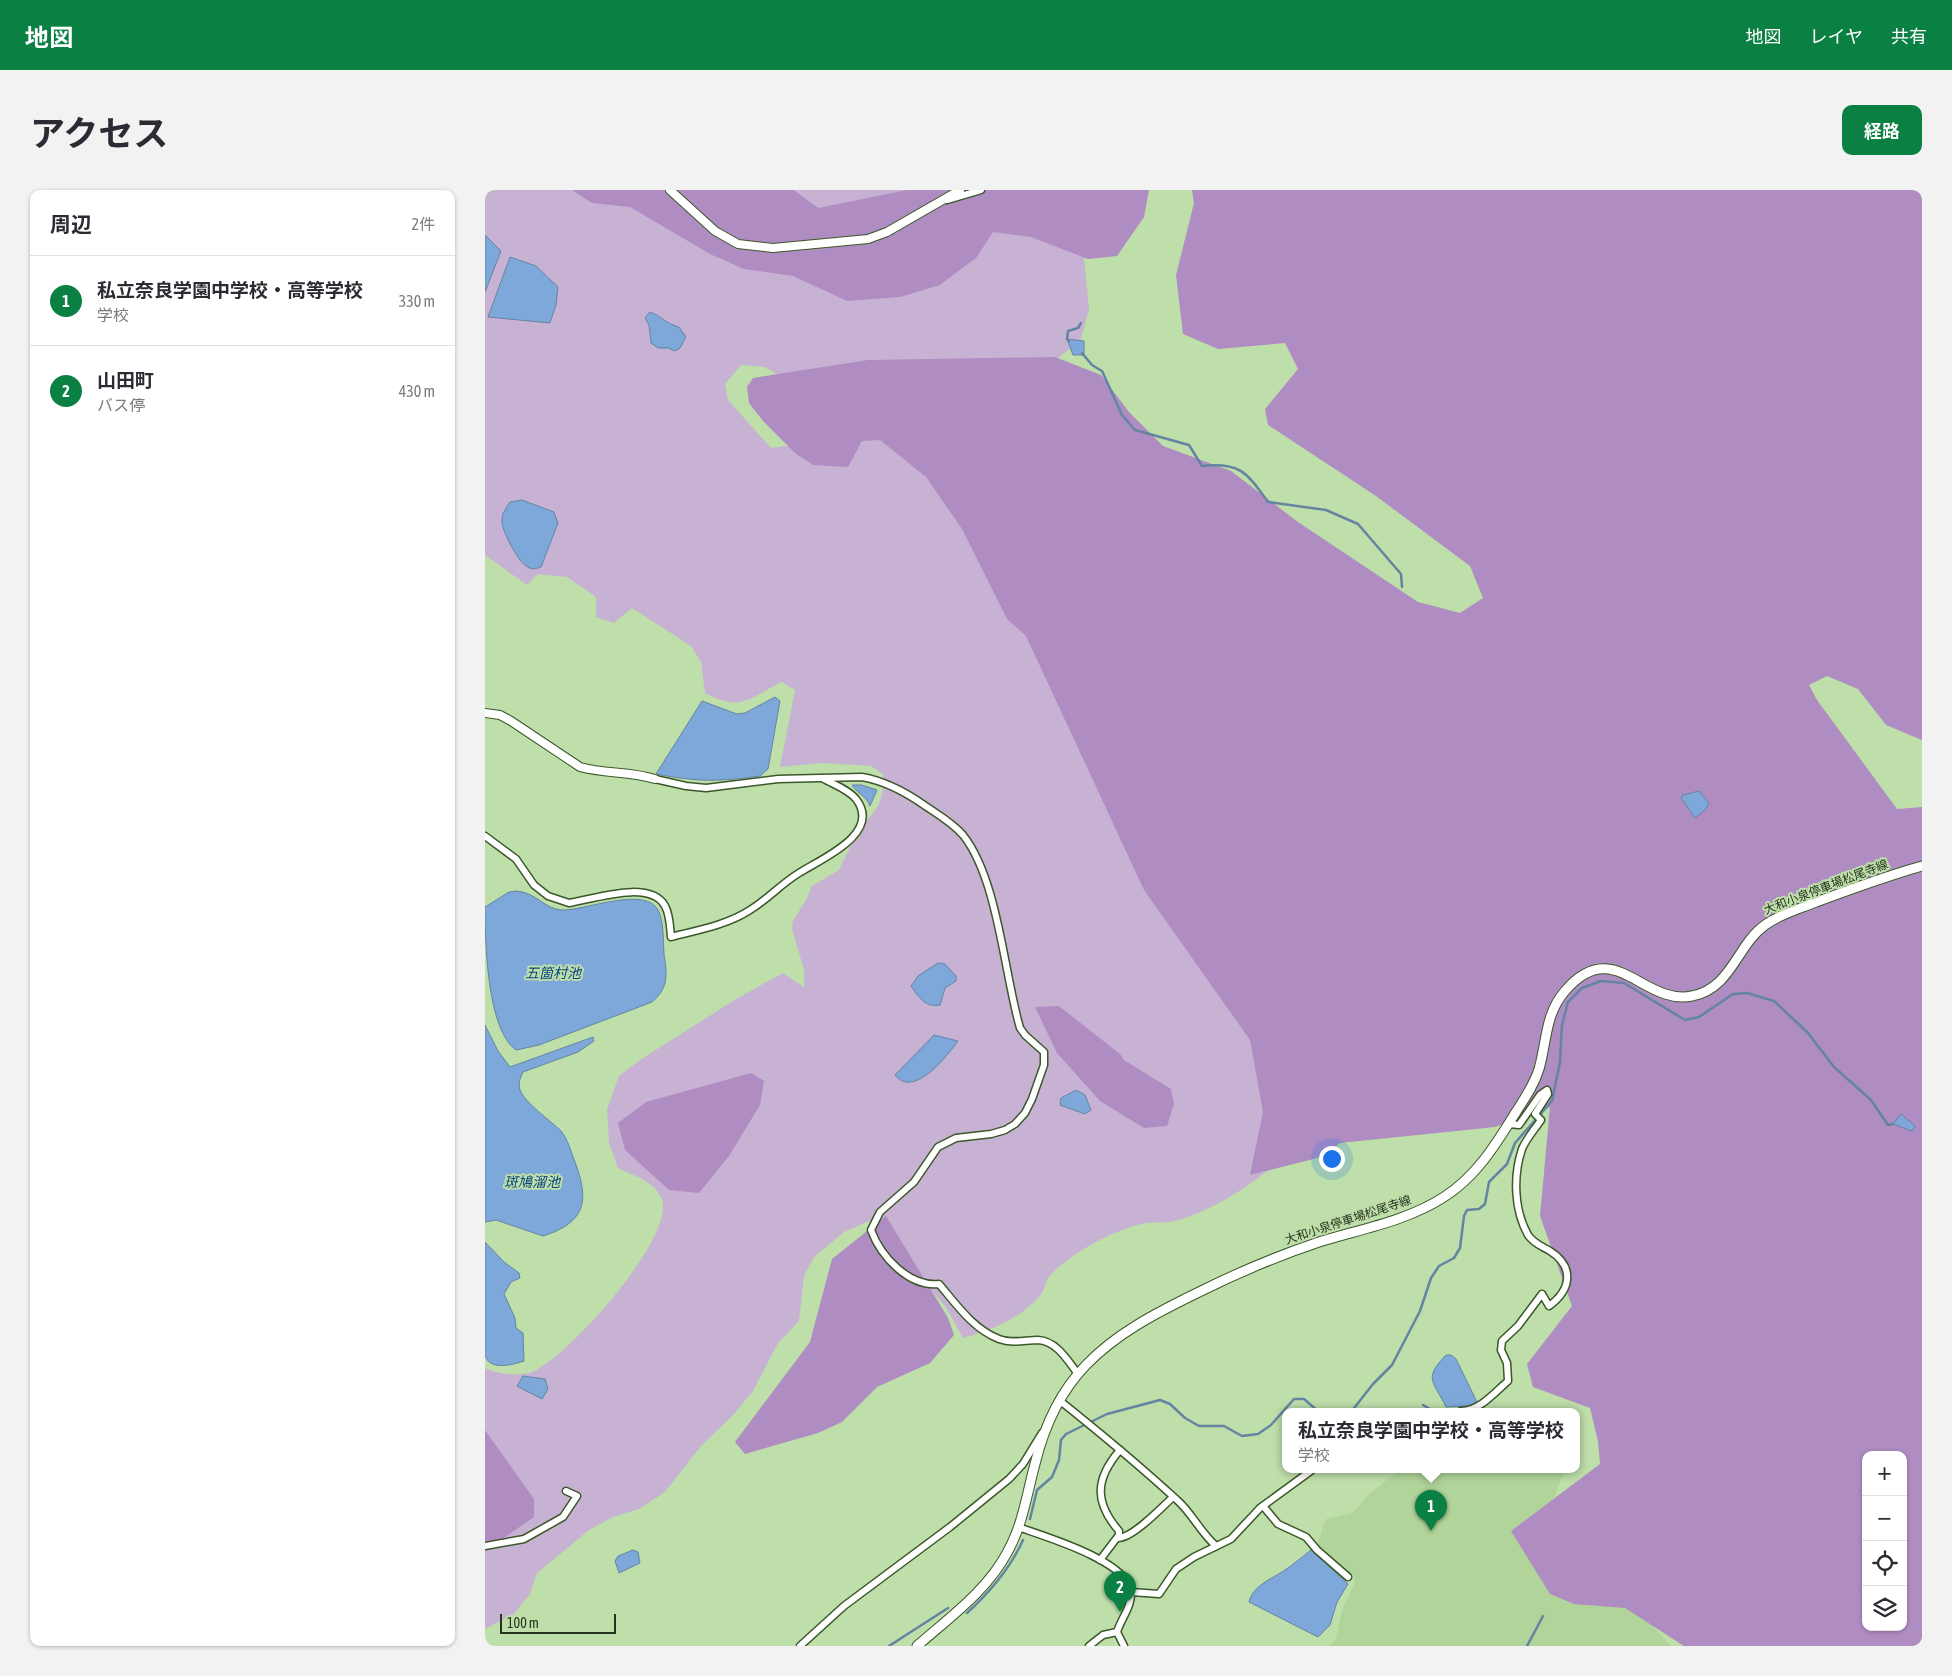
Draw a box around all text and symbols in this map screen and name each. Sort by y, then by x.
text: 地図 [25,24,73,51]
text: 地図 [1746,26,1782,47]
text: レイヤ [1810,26,1863,47]
text: 共有 [1891,26,1927,47]
button: 経路 [1842,105,1922,155]
text: アクセス [30,113,168,153]
text: 周辺 [50,212,92,236]
text: 2件 [411,215,435,233]
text: 私立奈良学園中学校・高等学校 [97,279,363,301]
text: 1 [62,292,70,310]
text: 330 m [399,292,435,310]
text: 学校 [97,306,129,324]
text: 山田町 [97,369,154,391]
text: 2 [62,382,70,400]
text: 430 m [399,382,435,400]
text: バス停 [97,396,145,414]
street label: 大和小泉停車場松尾寺線 [1762,857,1890,917]
water label: 五箇村池 [525,965,583,981]
your location [1319,1146,1345,1172]
water label: 斑鳩溜池 [504,1174,562,1190]
street label: 大和小泉停車場松尾寺線 [1283,1193,1413,1247]
popup [1282,1408,1580,1473]
text: 私立奈良学園中学校・高等学校 [1298,1419,1564,1441]
text: 学校 [1298,1446,1330,1464]
map controls [1862,1451,1907,1631]
button: + [1862,1451,1907,1496]
pin: 1 [1415,1490,1447,1531]
button: − [1862,1496,1907,1541]
button: locate [1862,1541,1907,1586]
pin: 2 [1104,1571,1136,1612]
button: layers [1862,1586,1907,1631]
scale bar [500,1611,616,1634]
text: 100 m [507,1615,539,1631]

